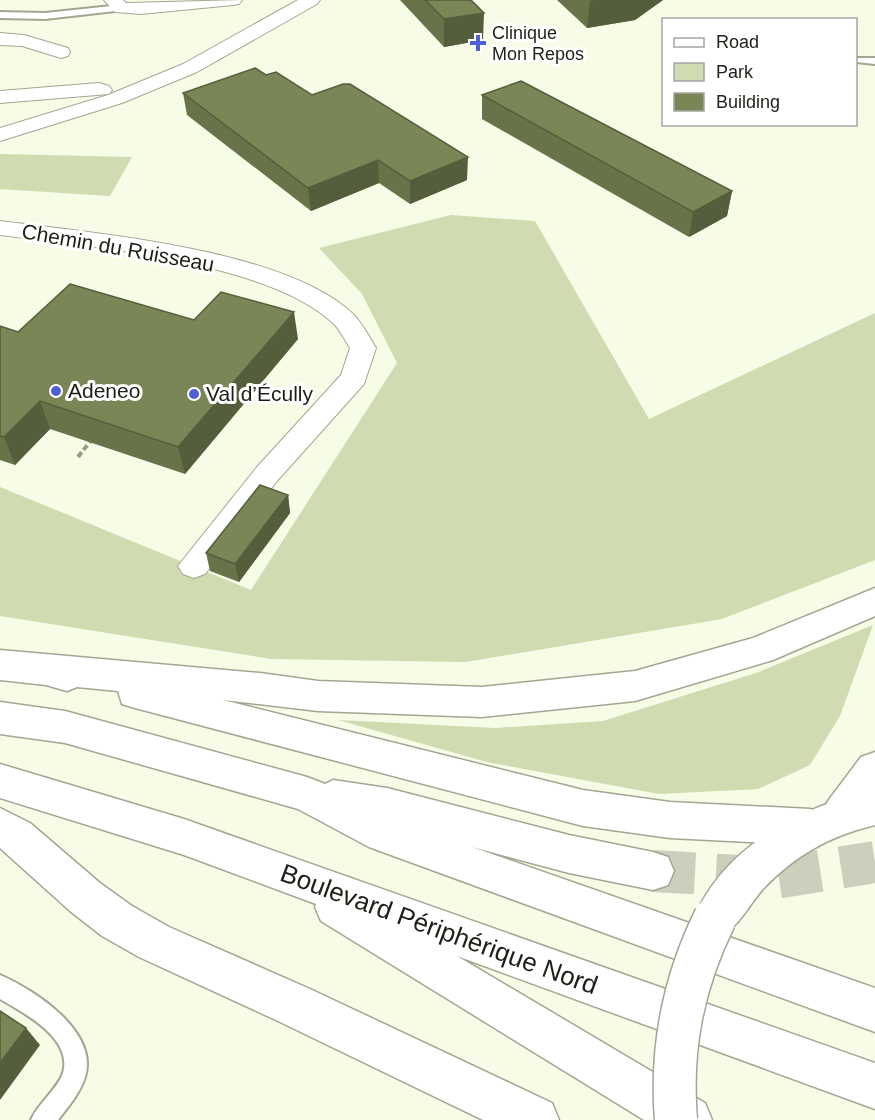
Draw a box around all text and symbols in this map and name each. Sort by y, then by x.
legend [662,18,857,126]
place label: Clinique Mon Repos [492,23,584,64]
text: Road [716,32,759,52]
marker: Clinique Mon Repos [469,34,487,52]
text: Park [716,62,754,82]
text: Building [716,92,780,112]
street label: Chemin du Ruisseau [20,219,216,276]
place label: Adeneo [68,379,140,402]
place label: Val d’Écully [206,382,313,405]
marker: Adeneo [49,384,63,398]
marker: Val d’Écully [187,387,201,401]
street label: Boulevard Périphérique Nord [276,858,602,1000]

